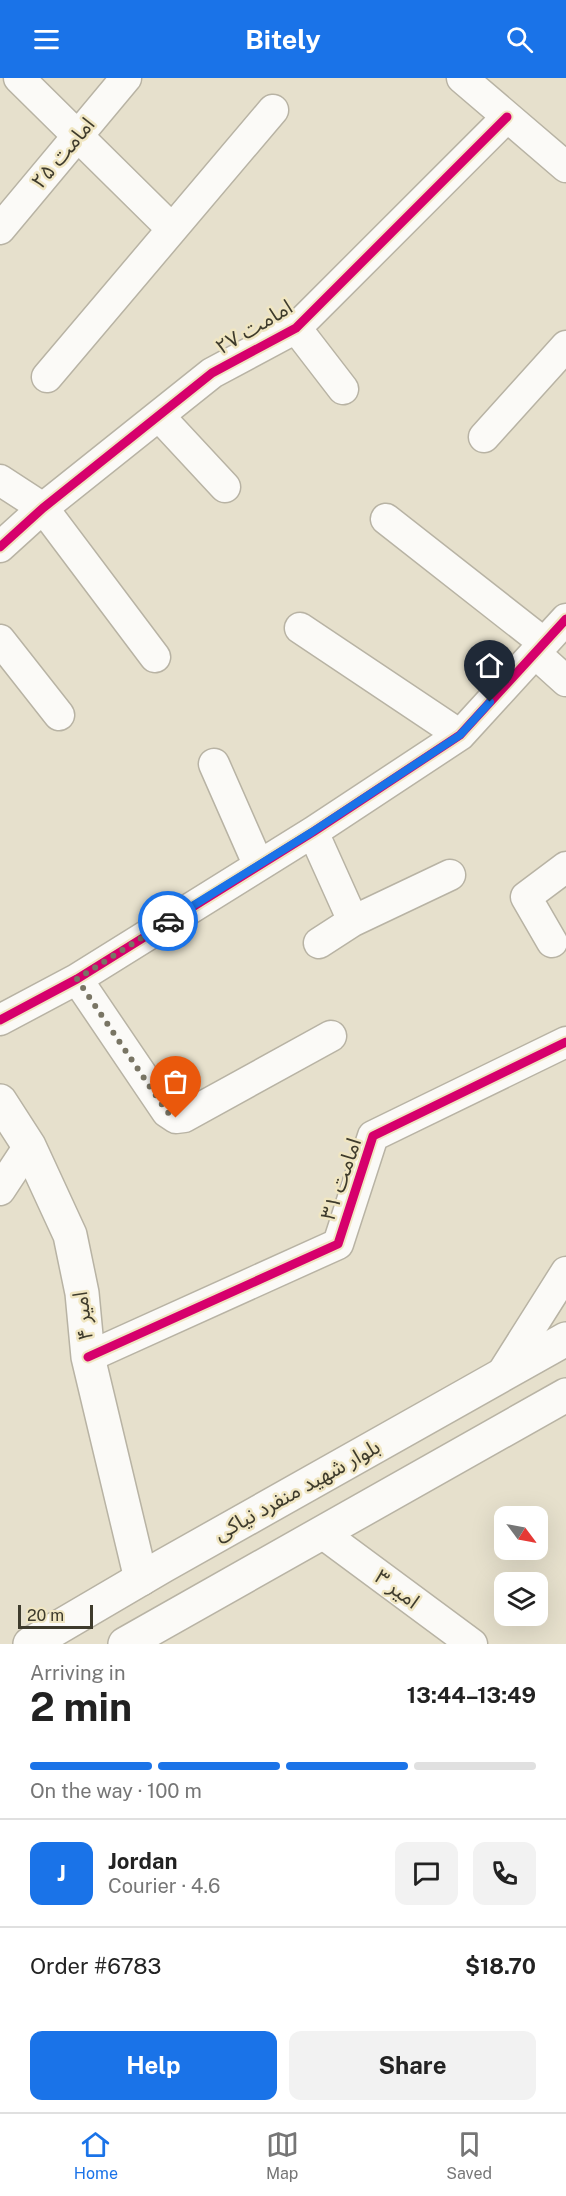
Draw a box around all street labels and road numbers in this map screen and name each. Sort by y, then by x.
street label: امامت ۲۵ [26,112,100,193]
street label: امامت ۲۷ [211,294,297,359]
street label: امامت ۳۱ [315,1134,366,1223]
street label: امیر ۴ [67,1290,98,1342]
street label: بلوار شهید منفرد نیاکی [209,1434,384,1546]
street label: امیر ۳ [370,1564,425,1613]

